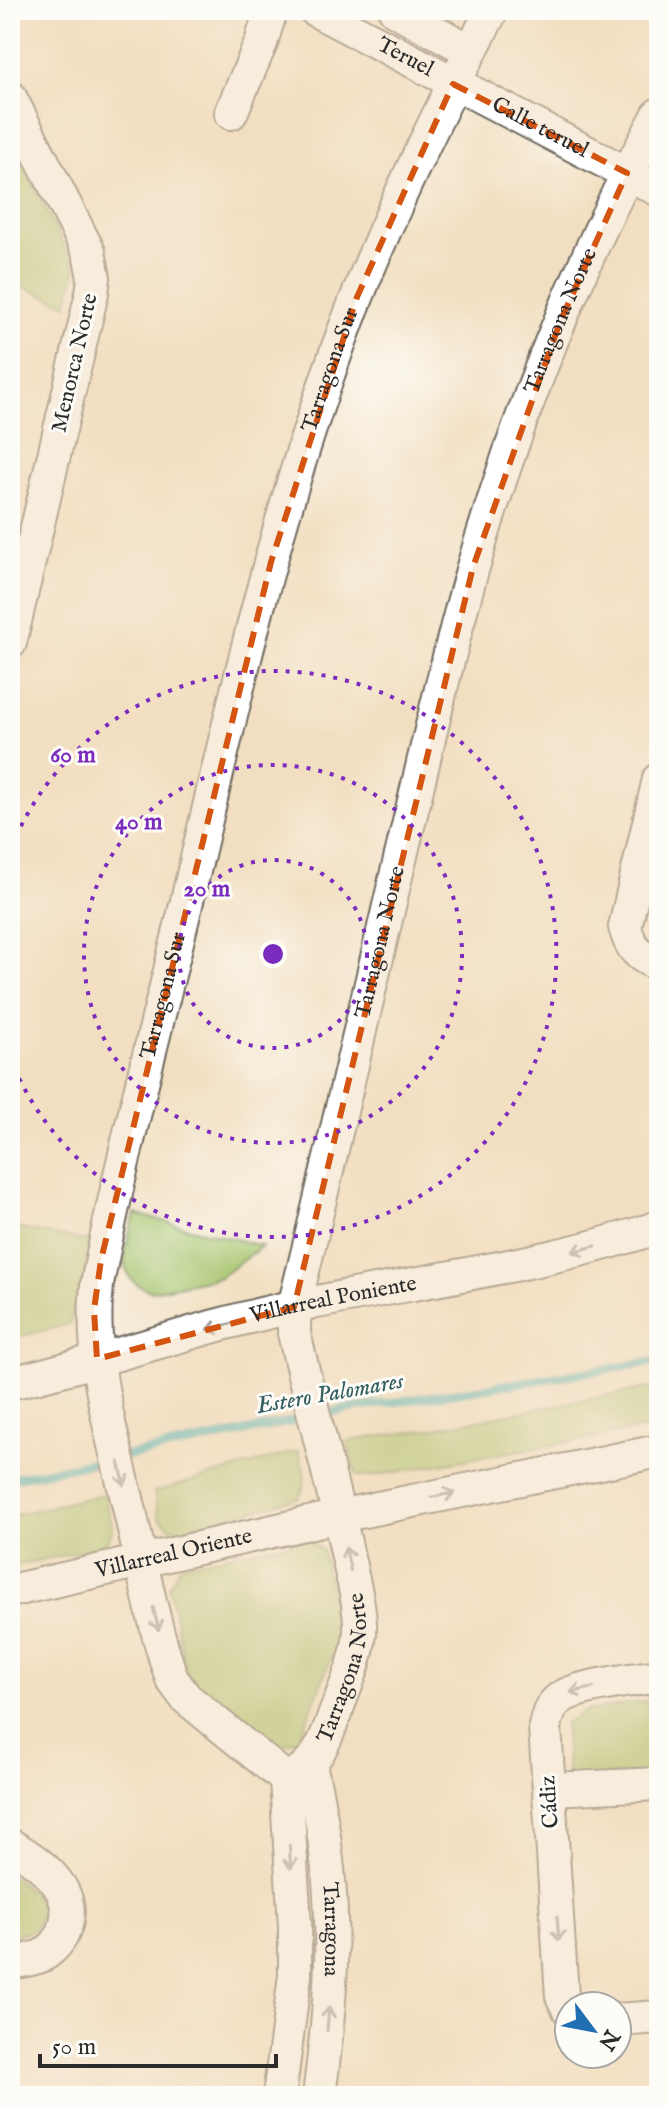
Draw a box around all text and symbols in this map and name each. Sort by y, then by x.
street label: Teruel [372,31,438,84]
street label: Calle teruel [487,91,593,165]
street label: Tarragona Norte [518,244,604,398]
street label: Menorca Norte [45,291,105,435]
street label: Tarragona Sur [296,304,365,436]
text: 60 m [50,740,96,771]
text: 40 m [115,807,163,838]
street label: Tarragona Norte [349,863,412,1021]
text: 20 m [184,874,231,905]
street label: Tarragona Sur [134,929,193,1062]
centre of rings [259,940,287,968]
one-way arrow [572,1242,598,1257]
street label: Villarreal Poniente [246,1270,419,1331]
one-way arrow [206,1320,232,1335]
water label: Estero Palomares [253,1366,407,1422]
one-way arrow [115,1461,130,1487]
one-way arrow [429,1486,455,1501]
street label: Villarreal Oriente [92,1522,255,1585]
one-way arrow [340,1546,355,1572]
street label: Tarragona Norte [311,1591,374,1747]
one-way arrow [149,1605,164,1631]
one-way arrow [570,1683,596,1698]
street label: Cádiz [534,1775,566,1829]
one-way arrow [283,1843,298,1869]
street label: Tarragona [315,1881,345,1978]
one-way arrow [551,1915,566,1942]
north arrow [553,1990,633,2070]
one-way arrow [321,2006,336,2033]
scale bar [40,2018,276,2068]
text: N [591,2023,626,2055]
text: 50 m [52,2032,96,2063]

